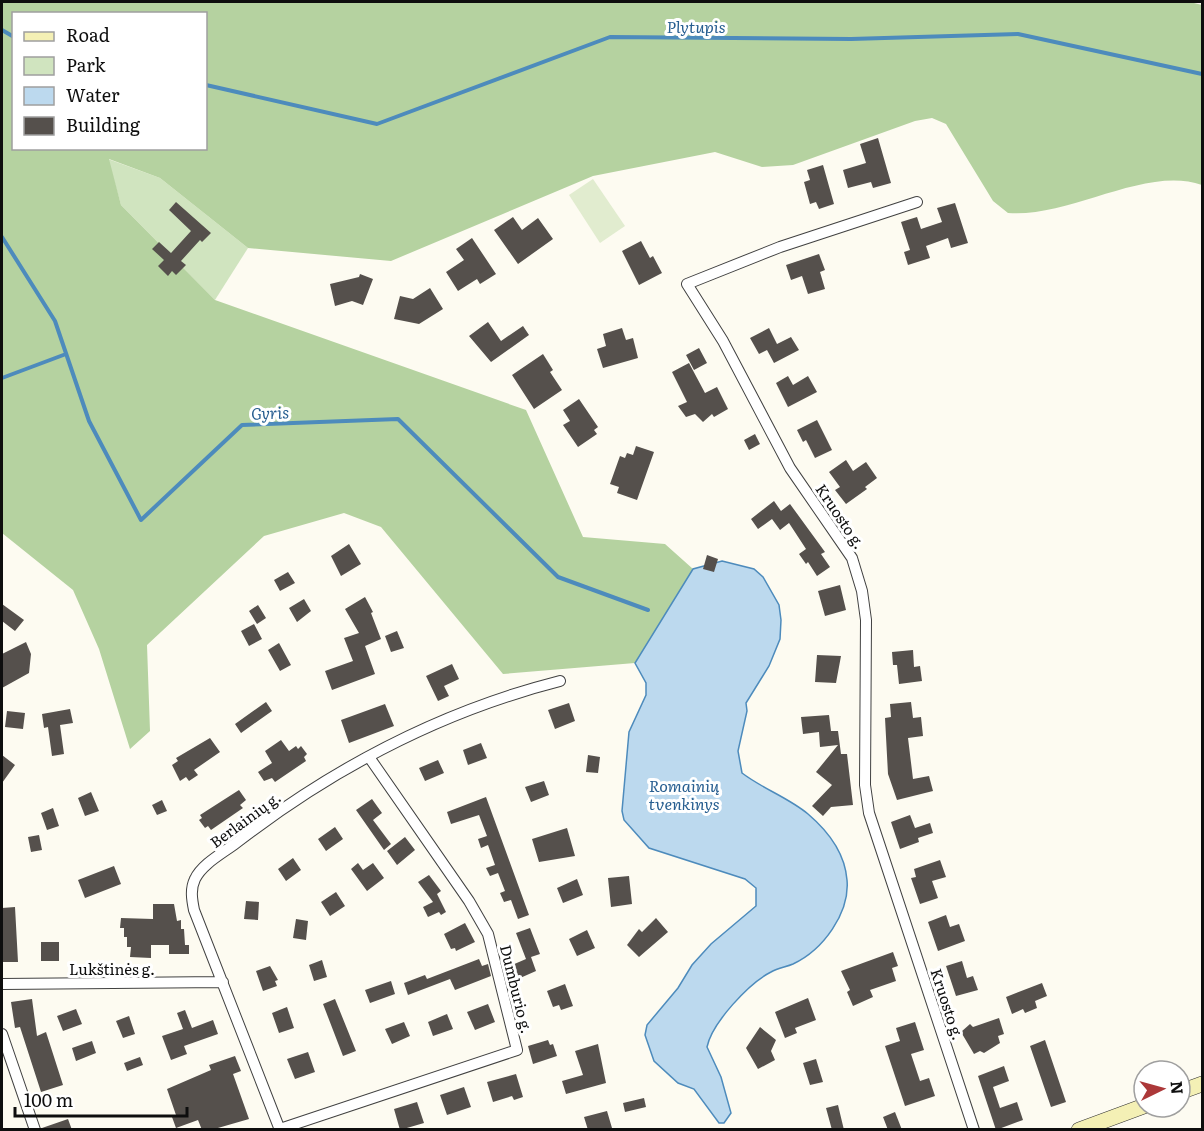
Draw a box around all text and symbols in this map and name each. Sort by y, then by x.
legend [12,12,207,150]
water label: Plytupis [666,14,726,38]
text: Road [66,21,110,48]
text: Park [66,51,107,78]
text: Water [66,81,120,108]
text: Building [66,111,141,138]
water label: Gyris [251,399,289,425]
street label: Kruosto g. [811,479,871,553]
water label: Romainių tvenkinys [649,773,720,815]
street label: Berlainių g. [205,785,285,853]
street label: Dumburio g. [495,942,539,1036]
street label: Lukštinės g. [69,957,155,980]
street label: Kruosto g. [926,965,970,1043]
north arrow [1132,1059,1192,1119]
scale bar [15,1080,188,1118]
text: N [1165,1080,1190,1095]
text: 100 m [24,1086,73,1113]

